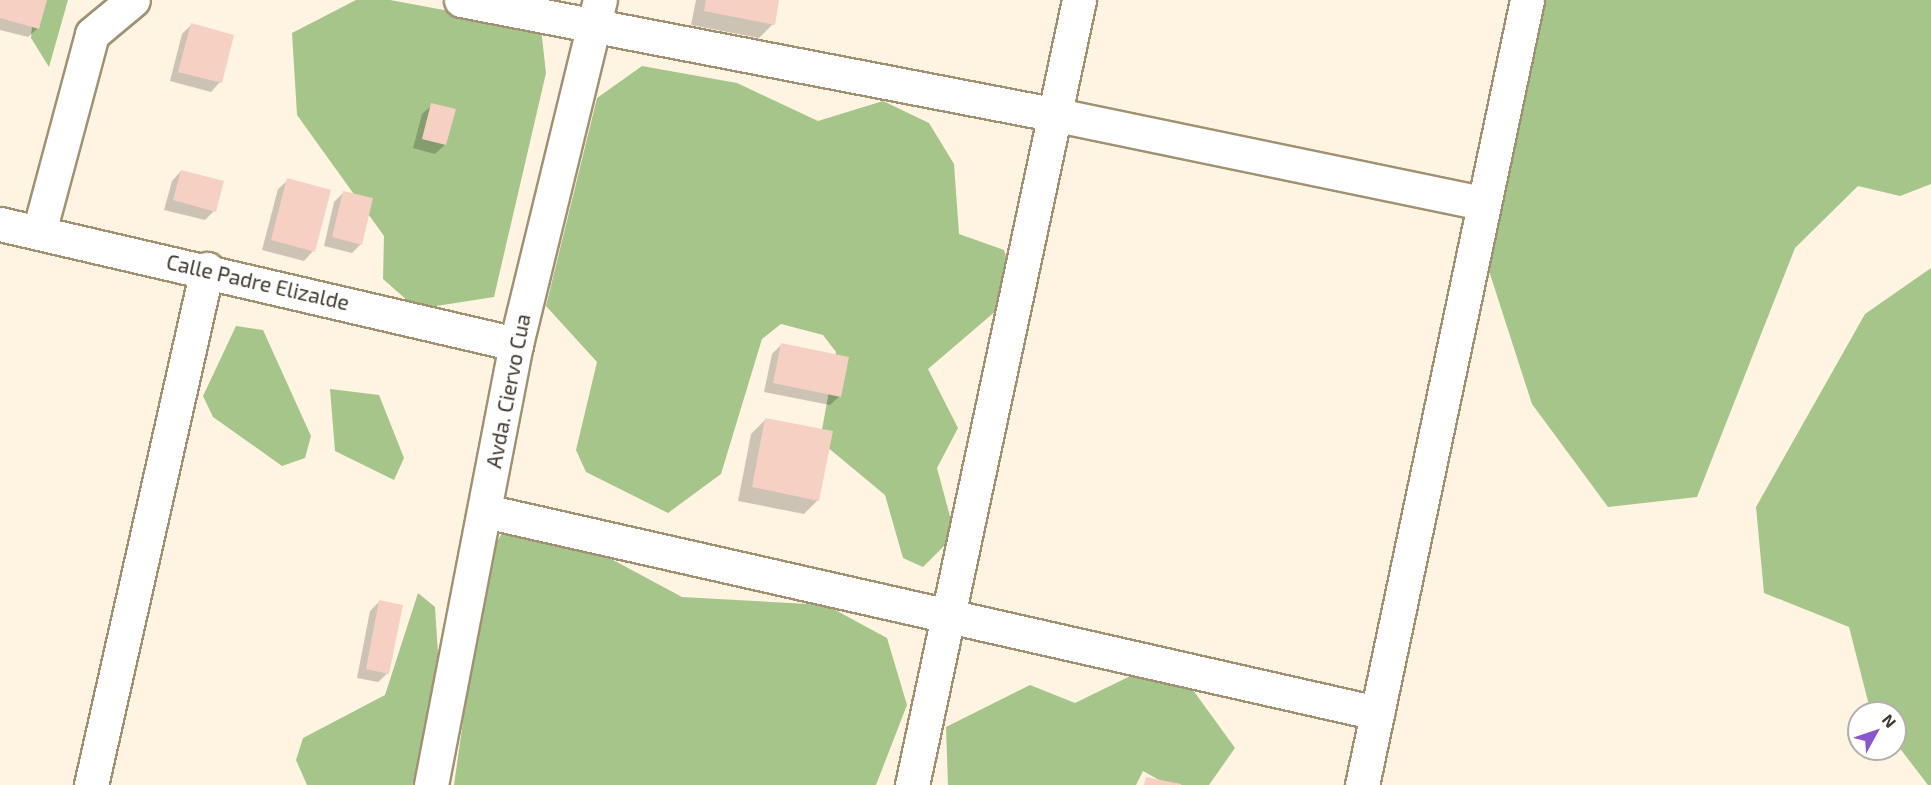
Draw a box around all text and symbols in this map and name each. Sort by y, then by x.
street label: Calle Padre Elizalde [164,249,352,315]
street label: Avda. Ciervo Cua [481,312,535,470]
north arrow [1847,701,1907,761]
text: N [1879,710,1901,731]

